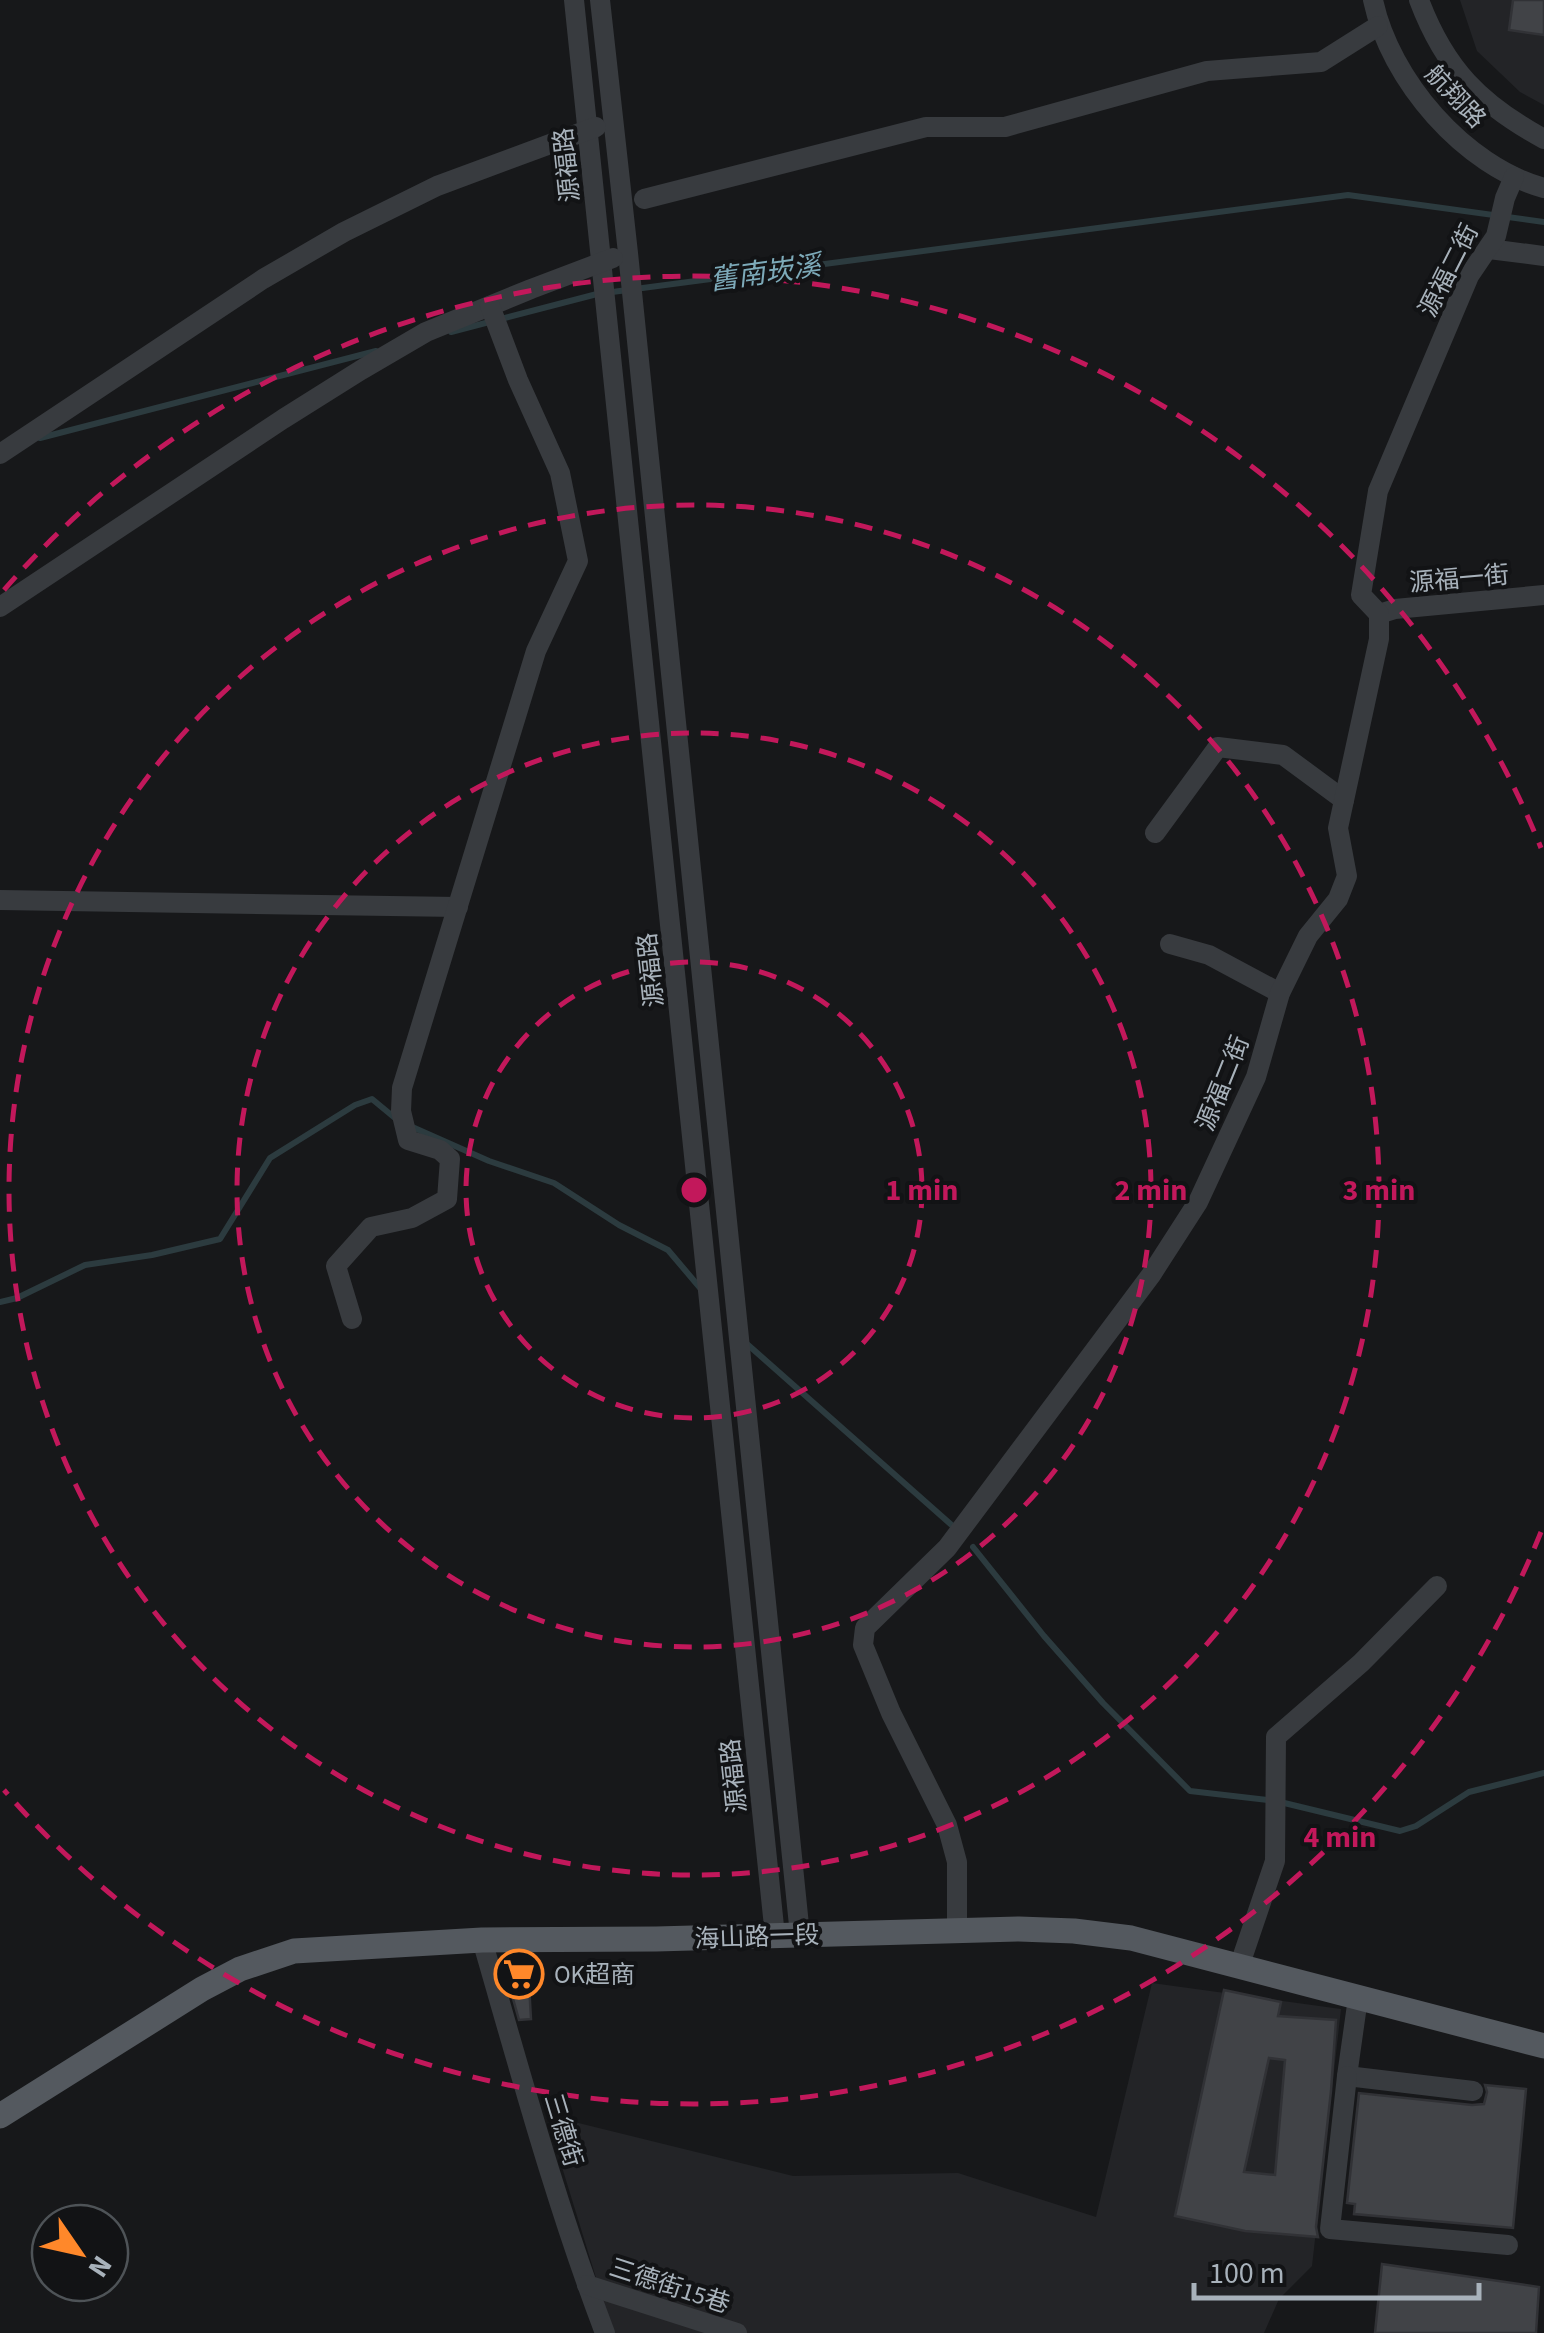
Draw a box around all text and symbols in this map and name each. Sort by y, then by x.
street label: 航翔路 [1417,57,1494,136]
street label: 源福路 [545,126,589,204]
street label: 源福二街 [1410,218,1488,323]
water label: 舊南崁溪 [707,245,827,301]
street label: 源福一街 [1408,557,1510,601]
street label: 源福路 [629,931,673,1009]
street label: 源福二街 [1188,1030,1258,1136]
text: 1 min [886,1169,959,1212]
text: 2 min [1115,1169,1188,1212]
text: 3 min [1343,1169,1416,1212]
centre of rings [676,1172,712,1208]
street label: 源福路 [712,1737,756,1815]
text: 4 min [1304,1816,1377,1859]
street label: 海山路一段 [694,1917,820,1957]
supermarket icon: OK超商 [493,1948,545,2000]
place label: OK超商 [554,1957,635,1993]
street label: 三德街 [535,2089,591,2171]
north arrow [30,2203,130,2303]
scale bar [1194,2238,1479,2300]
text: N [78,2248,122,2285]
street label: 三德街15巷 [605,2250,735,2322]
text: 100 m [1209,2252,1285,2295]

